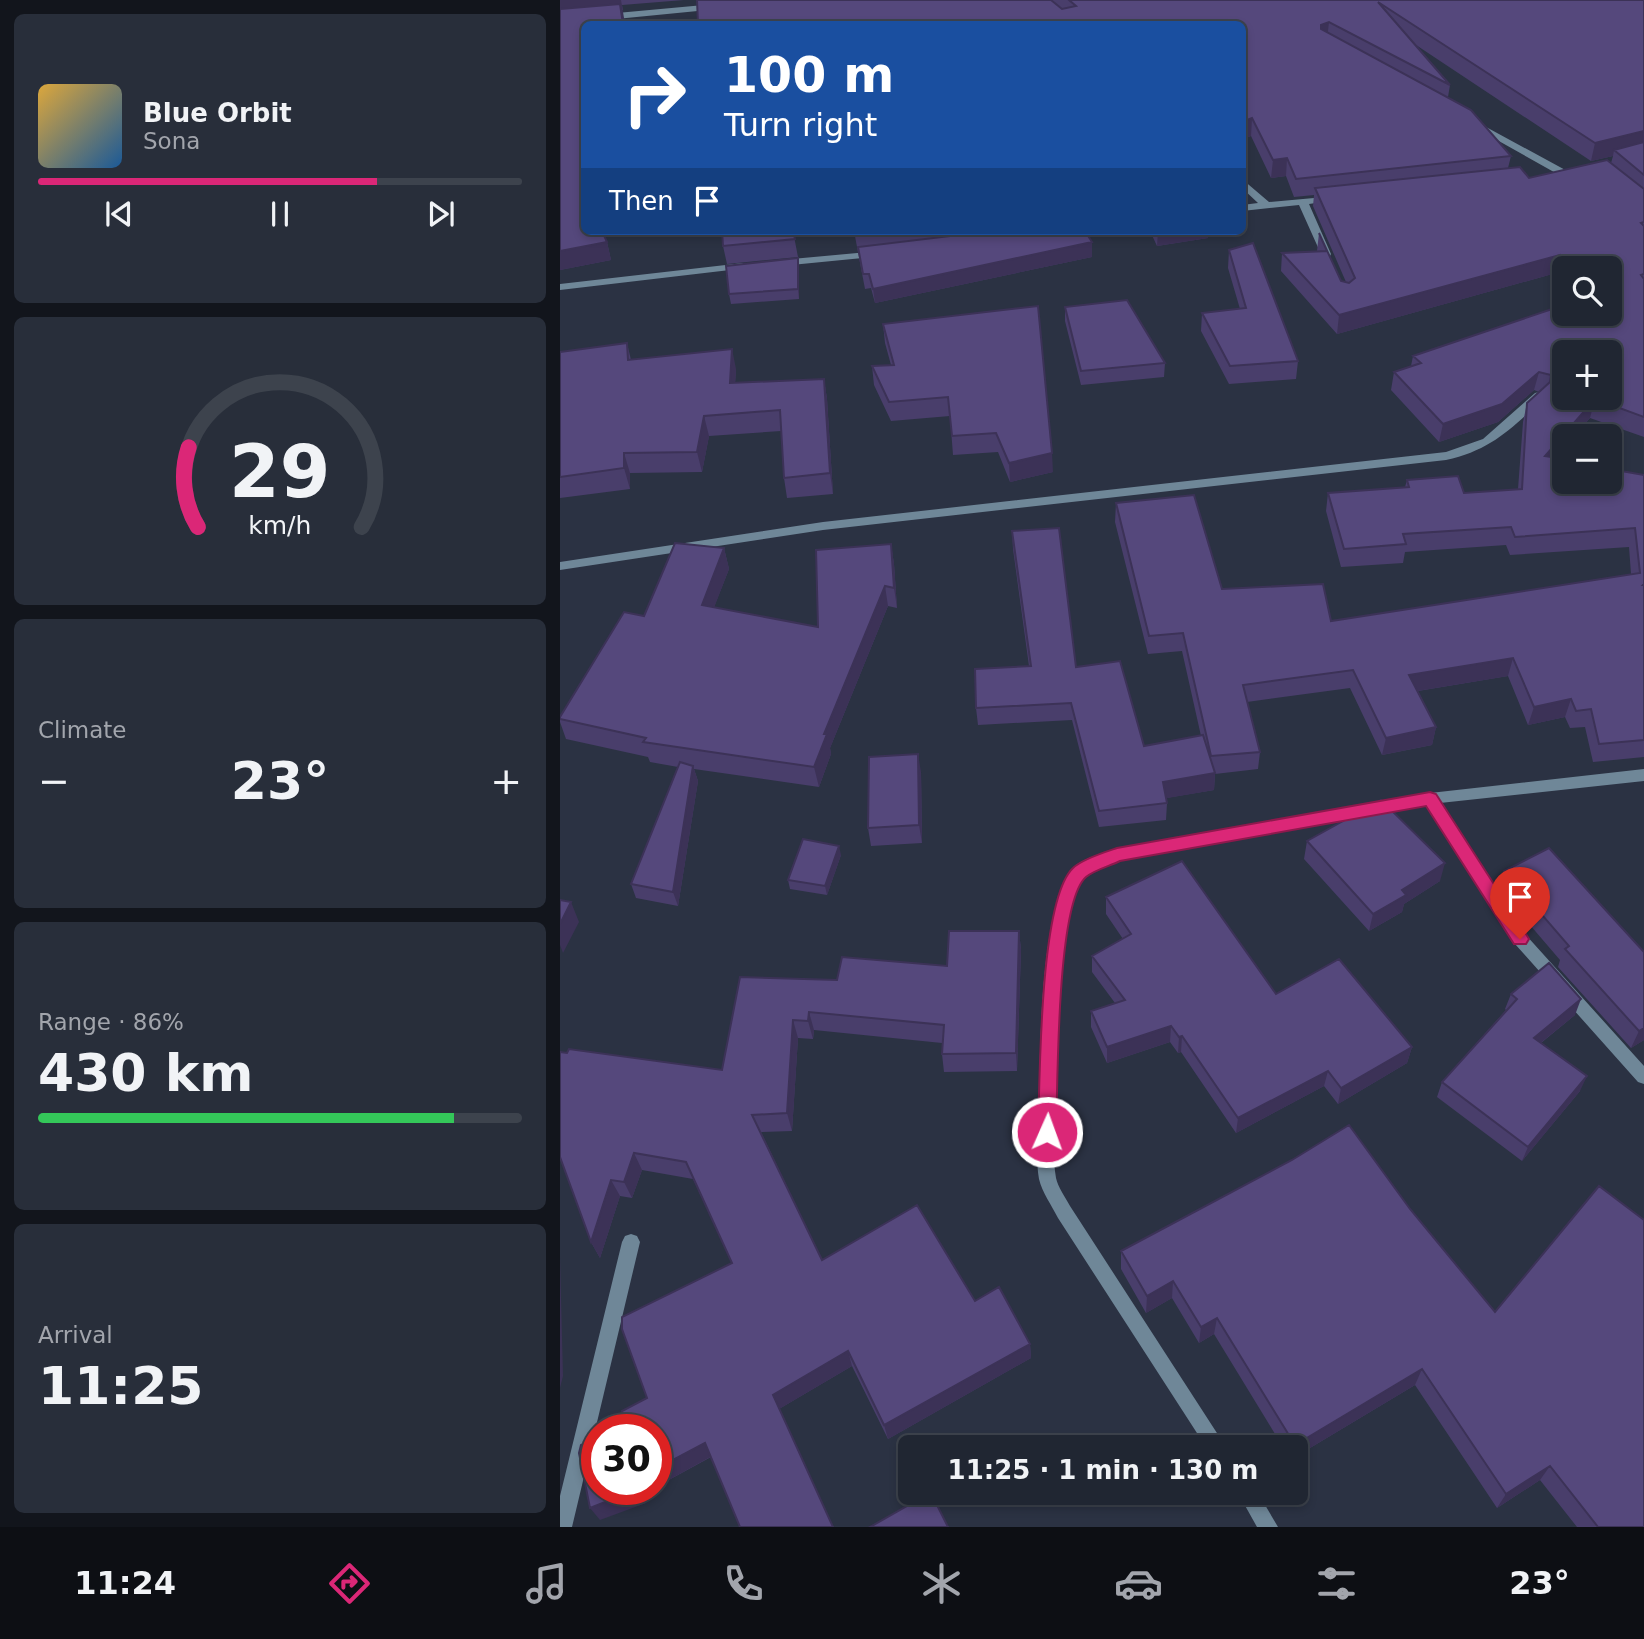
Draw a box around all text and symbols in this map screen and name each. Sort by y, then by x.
text: 100 m [724,47,894,104]
icon: right [609,49,700,140]
text: Blue Orbit [143,98,292,128]
text: Turn right [724,106,877,144]
text: Sona [143,128,200,154]
icon: arrive [688,182,726,220]
text: Then [609,186,674,216]
icon: previous [100,195,138,233]
icon: pause [261,195,299,233]
icon: next [422,195,460,233]
map controls [1552,256,1622,494]
button: search [1552,256,1622,326]
button: + [1552,340,1622,410]
button: − [1552,424,1622,494]
text: 29 [229,429,331,514]
text: km/h [248,511,312,540]
text: Climate [38,717,127,743]
text: 23° [231,751,329,811]
text: − [38,759,70,803]
text: + [490,759,522,803]
pin [1490,867,1550,939]
icon: arrive [1501,878,1539,916]
text: Range · 86% [38,1009,184,1035]
text: 430 km [38,1043,253,1103]
position arrow [1010,1095,1084,1169]
text: Arrival [38,1322,113,1348]
text: 11:25 [38,1356,204,1416]
speed limit sign: 30 [581,1414,672,1505]
text: 11:25 · 1 min · 130 m [948,1455,1258,1485]
icon: directions [325,1559,374,1608]
icon: music [522,1559,571,1608]
icon: phone [719,1559,768,1608]
icon: climate [917,1559,966,1608]
icon: car [1114,1559,1163,1608]
icon: filters [1312,1559,1361,1608]
text: 11:24 [74,1564,176,1602]
text: 23° [1509,1564,1570,1602]

